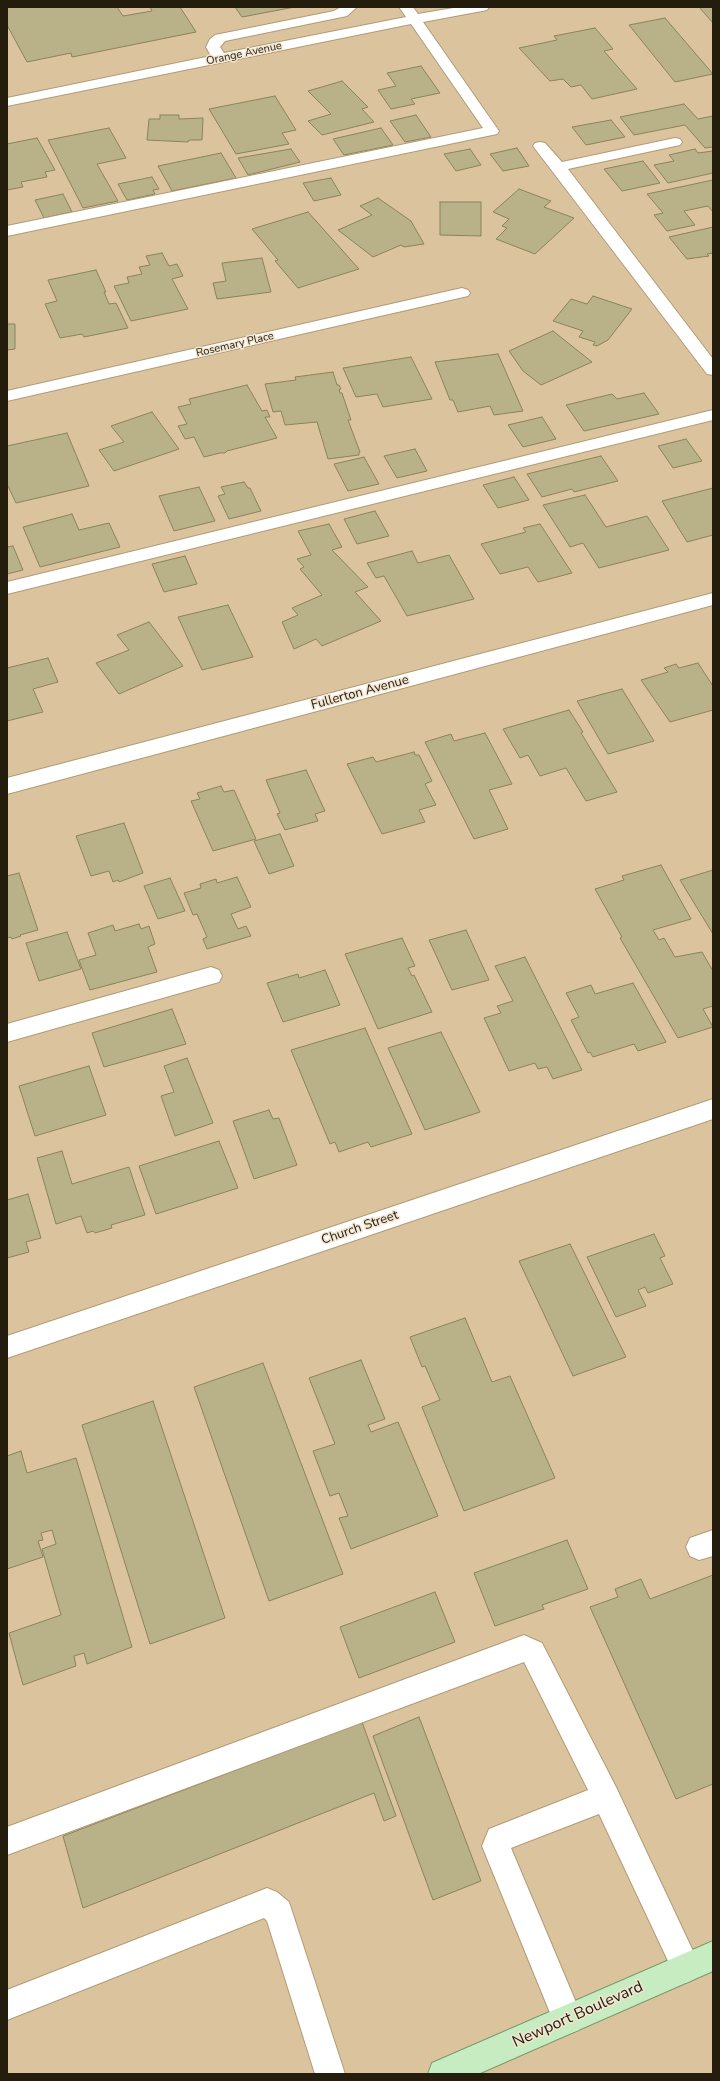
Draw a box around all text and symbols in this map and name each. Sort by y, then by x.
street label: Orange Avenue [205,40,283,68]
street label: Rosemary Place [195,330,275,360]
street label: Fullerton Avenue [309,672,411,714]
street label: Church Street [320,1208,400,1248]
street label: Newport Boulevard [510,1978,646,2052]

